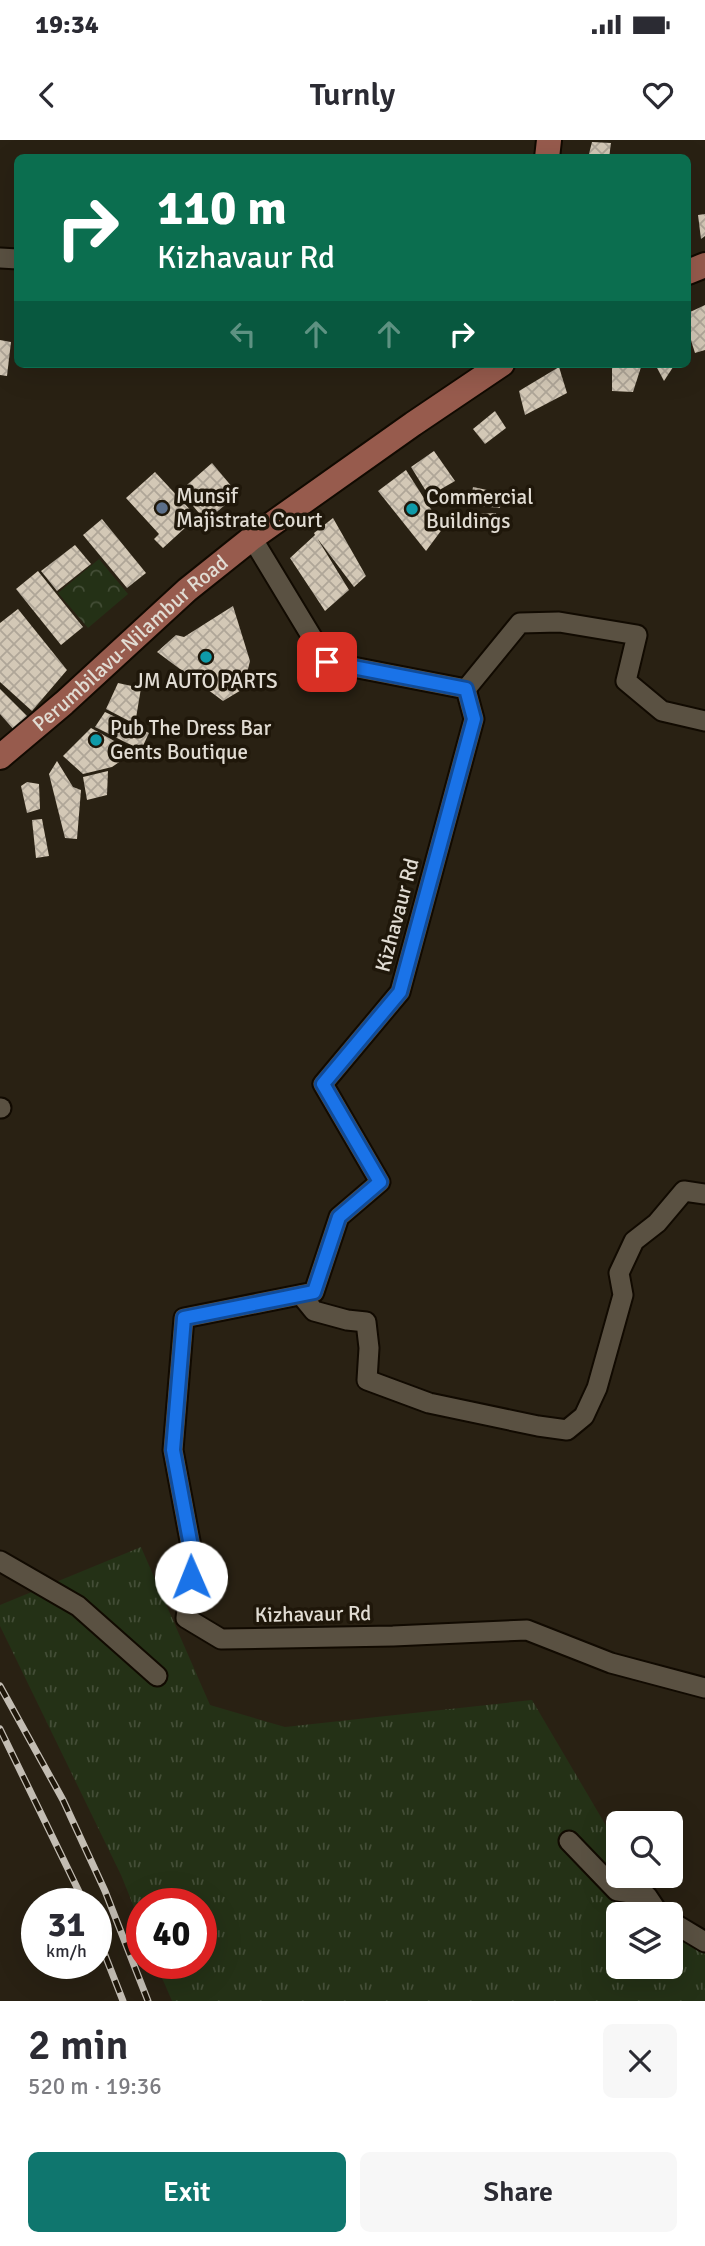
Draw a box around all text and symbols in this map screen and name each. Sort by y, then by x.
text: 19:34 [35,9,99,41]
text: Turnly [310,75,395,114]
icon: back [28,76,66,114]
icon: heart [639,76,677,114]
text: 110 m [157,178,287,238]
icon: right [42,182,133,273]
text: Kizhavaur Rd [157,238,335,277]
icon: left [224,315,262,353]
icon: ahead [297,315,335,353]
icon: ahead [370,315,408,353]
icon: right [443,315,481,353]
place label: Munsif Majistrate Court [176,483,322,533]
place label: Commercial Buildings [426,484,533,534]
marker: Munsif Majistrate Court [154,500,170,516]
marker: Commercial Buildings [404,501,420,517]
street label: Perumbilavu-Nilambur Road [27,549,233,737]
pin [297,632,357,692]
icon: arrive [308,643,346,681]
marker: JM AUTO PARTS [198,649,214,665]
place label: JM AUTO PARTS [134,668,278,694]
place label: Pub The Dress Bar Gents Boutique [110,715,272,765]
marker: Pub The Dress Bar Gents Boutique [88,732,104,748]
street label: Kizhavaur Rd [369,855,425,975]
position arrow [154,1540,228,1614]
street label: Kizhavaur Rd [254,1600,372,1628]
map controls [606,1811,683,1979]
button: search [606,1811,683,1888]
speed limit sign: 40 [126,1888,217,1979]
button: layers [606,1902,683,1979]
text: 31 [48,1903,85,1946]
text: km/h [46,1940,87,1962]
text: 2 min [28,2020,129,2071]
button: close [603,2024,677,2098]
text: 520 m · 19:36 [28,2072,162,2101]
button: Exit [28,2152,346,2232]
button: Share [360,2152,677,2232]

